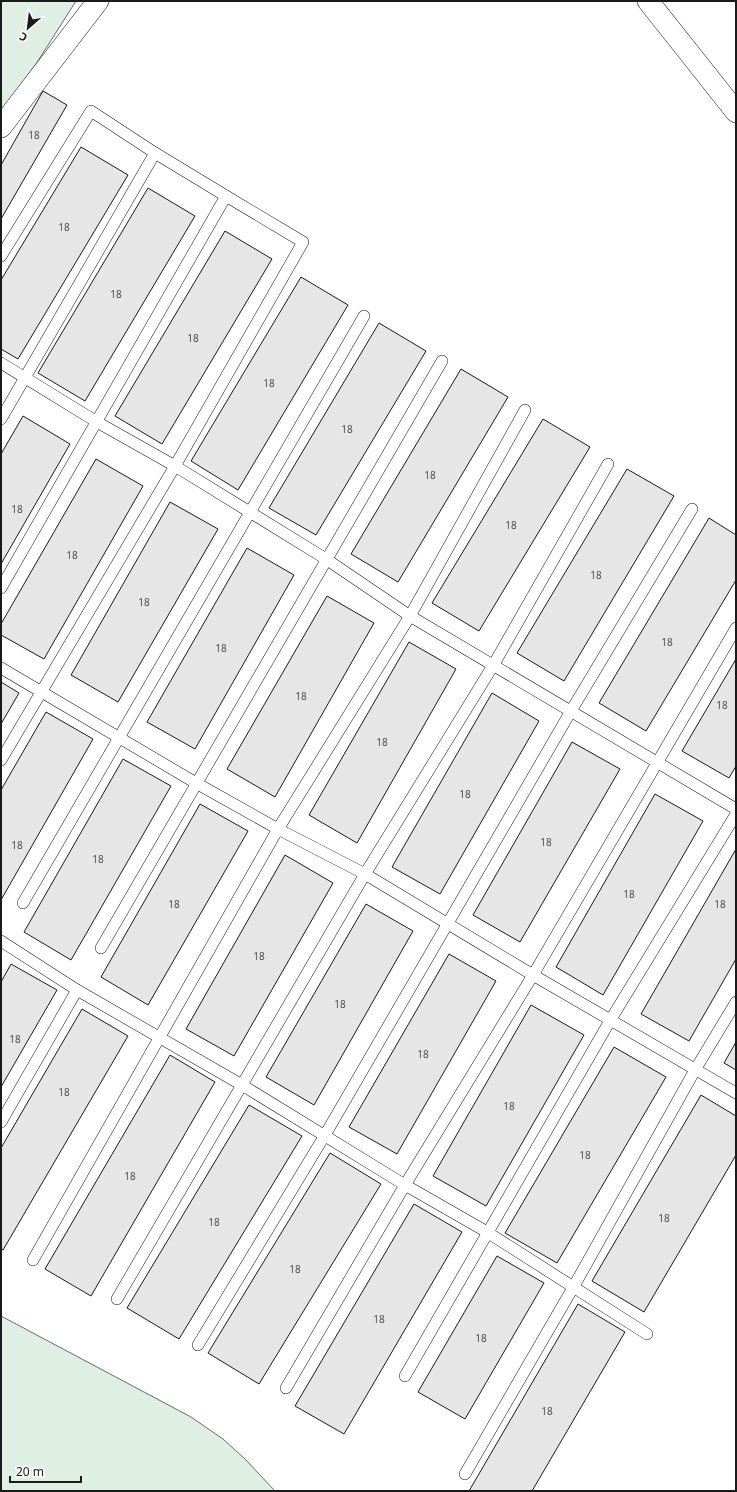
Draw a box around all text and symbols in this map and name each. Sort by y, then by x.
north arrow [8,8,48,48]
text: С [16,29,30,46]
house number: 18 [28,128,40,142]
house number: 18 [58,220,70,234]
house number: 18 [110,287,122,301]
house number: 18 [187,331,199,345]
house number: 18 [263,376,275,390]
house number: 18 [341,422,353,436]
house number: 18 [424,468,436,482]
house number: 18 [11,502,23,516]
house number: 18 [505,518,517,532]
house number: 18 [66,548,78,562]
house number: 18 [590,568,602,582]
house number: 18 [138,595,150,609]
house number: 18 [661,635,673,649]
house number: 18 [215,641,227,655]
house number: 18 [295,689,307,703]
house number: 18 [716,698,728,712]
house number: 18 [376,735,388,749]
house number: 18 [459,787,471,801]
house number: 18 [540,835,552,849]
house number: 18 [11,838,23,852]
house number: 18 [92,852,104,866]
house number: 18 [623,887,635,901]
house number: 18 [168,897,180,911]
house number: 18 [714,897,726,911]
house number: 18 [253,949,265,963]
house number: 18 [334,997,346,1011]
house number: 18 [9,1032,21,1046]
house number: 18 [417,1047,429,1061]
house number: 18 [58,1085,70,1099]
house number: 18 [503,1099,515,1113]
house number: 18 [579,1148,591,1162]
house number: 18 [124,1169,136,1183]
house number: 18 [658,1211,670,1225]
house number: 18 [208,1215,220,1229]
house number: 18 [289,1262,301,1276]
house number: 18 [373,1312,385,1326]
house number: 18 [475,1331,487,1345]
house number: 18 [541,1404,553,1418]
scale bar [10,1458,81,1484]
text: 20 m [16,1463,44,1480]

